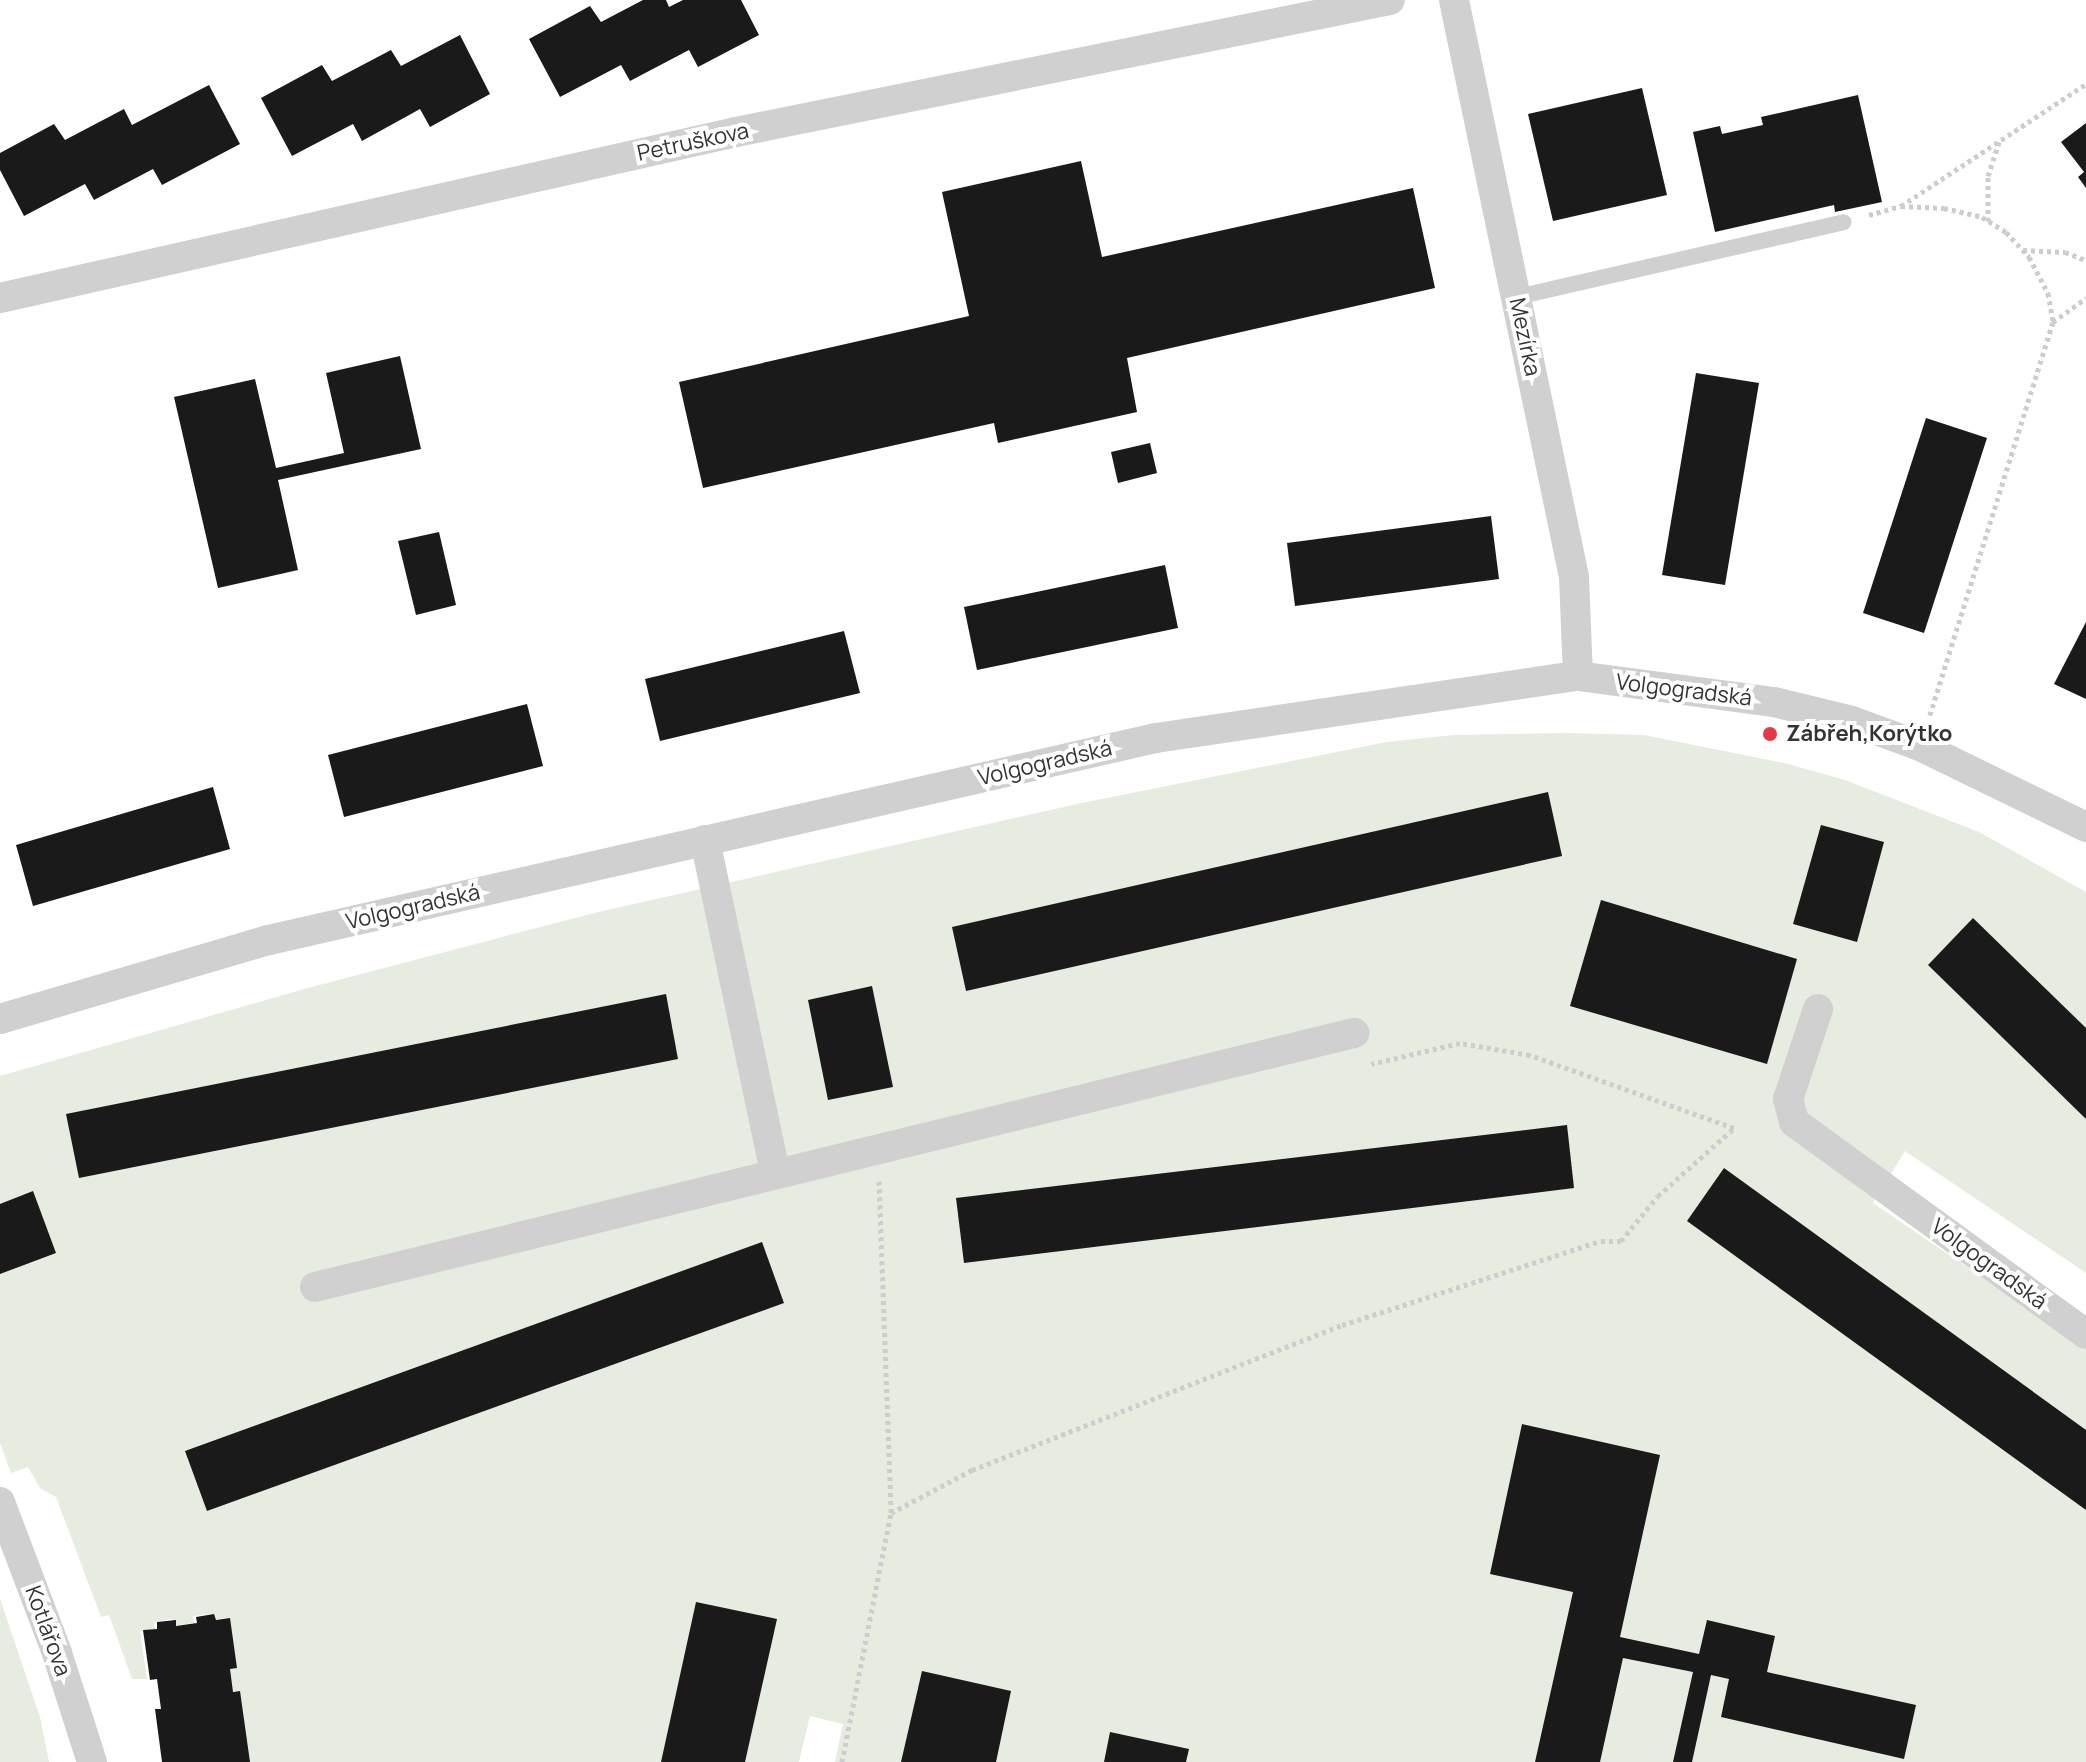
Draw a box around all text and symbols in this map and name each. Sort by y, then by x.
street label: Petruškova [635,117,751,167]
street label: Mezírka [1504,296,1546,378]
street label: Volgogradská [1615,669,1753,711]
place label: Zábřeh,Korýtko [1786,721,1952,747]
marker: Zábřeh,Korýtko [1761,725,1779,743]
street label: Volgogradská [975,735,1115,791]
street label: Volgogradská [343,879,483,935]
street label: Volgogradská [1926,1213,2052,1315]
street label: Kotlářova [19,1582,77,1680]

